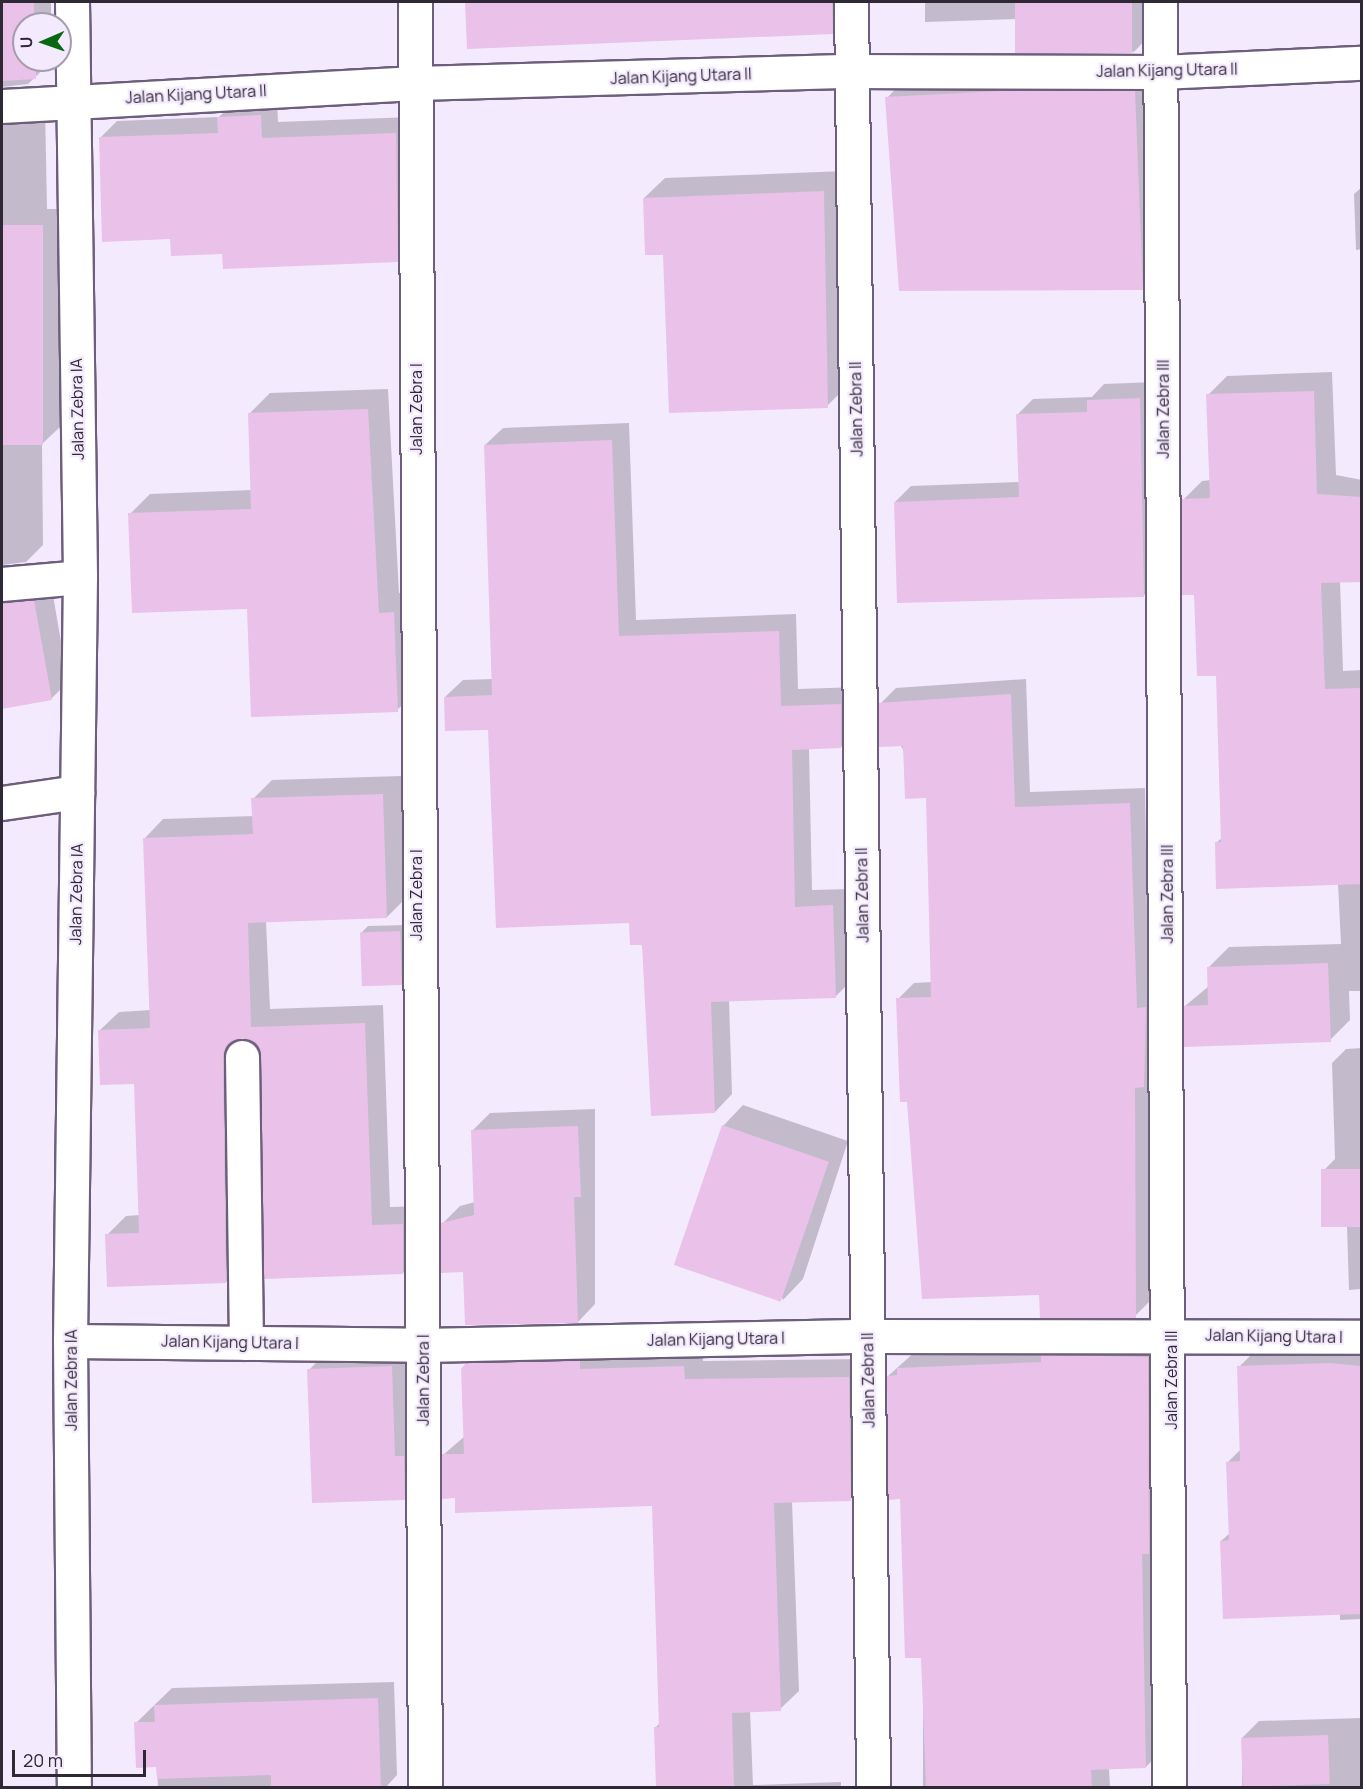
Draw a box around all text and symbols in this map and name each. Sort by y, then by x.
north arrow [12,12,72,72]
text: U [15,36,37,49]
street label: Jalan Kijang Utara II [1096,59,1238,81]
street label: Jalan Kijang Utara II [610,64,752,88]
street label: Jalan Kijang Utara II [125,81,267,107]
street label: Jalan Zebra IA [67,358,87,460]
street label: Jalan Zebra III [1153,359,1173,459]
street label: Jalan Zebra II [846,361,866,457]
street label: Jalan Zebra I [406,363,426,455]
street label: Jalan Zebra IA [66,843,86,945]
street label: Jalan Zebra III [1157,844,1177,944]
street label: Jalan Zebra II [852,847,872,943]
street label: Jalan Zebra I [406,849,426,941]
street label: Jalan Kijang Utara I [1205,1325,1343,1347]
street label: Jalan Kijang Utara I [647,1328,785,1350]
street label: Jalan Zebra IA [61,1329,81,1431]
street label: Jalan Zebra III [1161,1330,1181,1430]
street label: Jalan Kijang Utara I [161,1331,299,1353]
street label: Jalan Zebra II [858,1332,878,1428]
street label: Jalan Zebra I [413,1334,433,1426]
scale bar [15,1738,148,1776]
text: 20 m [23,1748,63,1772]

